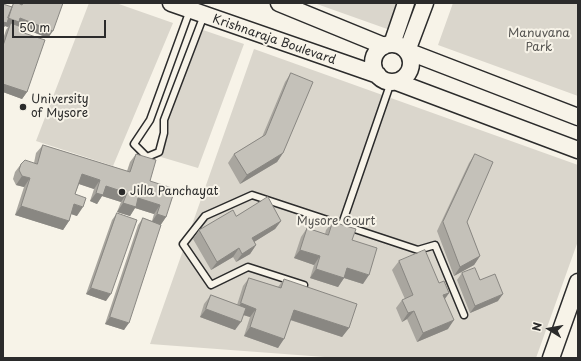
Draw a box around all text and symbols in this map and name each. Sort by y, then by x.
scale bar [14,12,108,38]
street label: Krishnaraja Boulevard [210,12,338,68]
text: 50 m [19,18,50,36]
park label: Manuvana Park [508,27,570,55]
place label: University of Mysore [31,93,89,121]
marker: University of Mysore [18,102,28,112]
place label: Jilla Panchayat [130,185,218,199]
marker: Jilla Panchayat [117,187,127,197]
park label: Mysore Court [297,215,375,229]
north arrow [529,309,569,349]
text: N [528,321,546,333]

